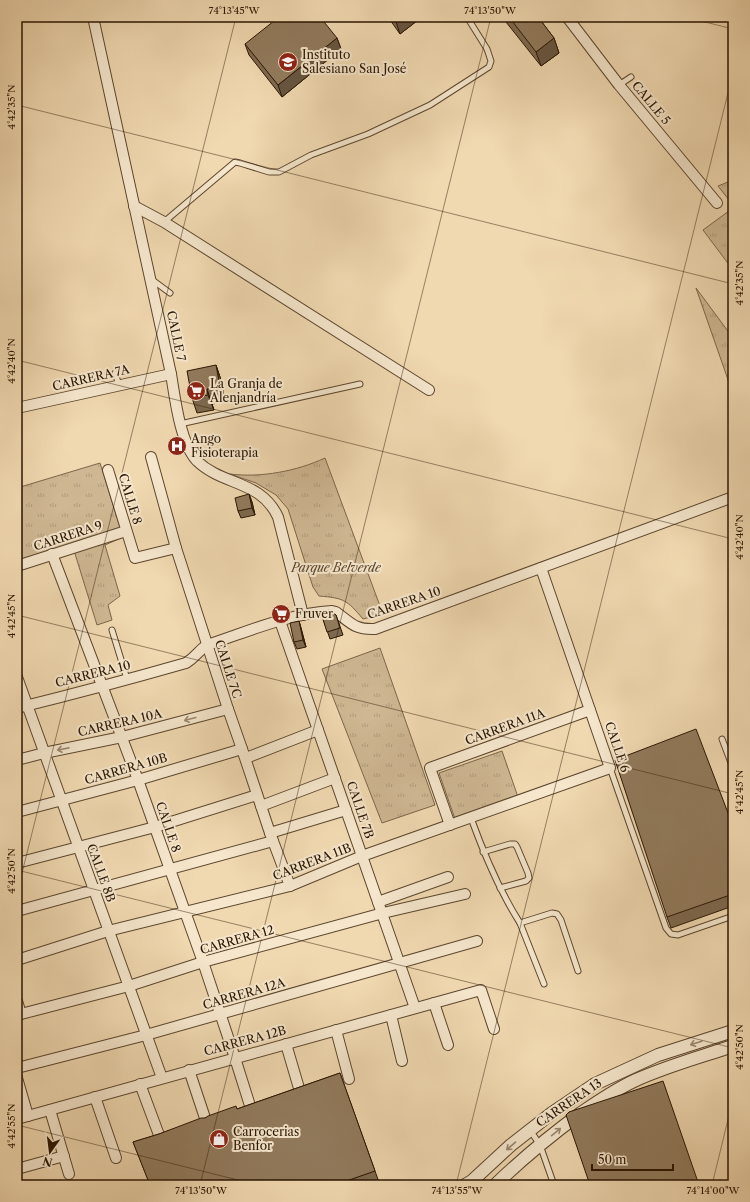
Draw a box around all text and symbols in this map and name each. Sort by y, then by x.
text: 74°13'45"W [209,4,260,17]
text: 74°13'50"W [464,4,517,17]
place label: Instituto Salesiano San José [302,47,407,76]
school or university icon: Instituto Salesiano San José [277,51,299,73]
street label: CALLE 5 [629,78,674,127]
text: 4°42'35"N [5,85,18,129]
text: 4°42'35"N [733,261,746,305]
street label: CALLE 7 [164,309,189,363]
text: 4°42'40"N [5,338,18,384]
street label: CARRERA 7A [51,361,132,394]
place label: La Granja de Alenjandría [209,376,283,405]
supermarket icon: La Granja de Alenjandría [185,380,207,402]
place label: Ango Fisioterapia [190,431,259,460]
hospital icon: Ango Fisioterapia [166,435,188,457]
street label: CALLE 8 [116,472,145,526]
text: 4°42'40"N [733,514,746,560]
street label: CARRERA 9 [32,517,104,554]
park label: Parque Belverde [290,560,382,575]
street label: CARRERA 10 [365,583,443,622]
text: 4°42'45"N [5,594,18,638]
supermarket icon: Fruver [270,603,292,625]
place label: Fruver [295,606,333,621]
street label: CALLE 7C [212,638,245,700]
street label: CARRERA 10 [54,657,132,690]
street label: CARRERA 10A [76,705,164,739]
street label: CARRERA 11A [463,705,548,748]
one-way arrow [184,716,197,723]
street label: CALLE 6 [602,720,633,774]
one-way arrow [57,745,70,753]
street label: CARRERA 10B [83,750,169,787]
text: 4°42'45"N [733,770,746,814]
street label: CALLE 7B [344,779,377,840]
street label: CALLE 8 [153,800,184,854]
street label: CARRERA 11B [270,840,353,883]
street label: CALLE 8B [84,842,119,904]
text: 4°42'50"N [5,848,18,894]
street label: CARRERA 12 [198,922,276,957]
street label: CARRERA 12A [201,974,288,1012]
street label: CARRERA 12B [202,1022,288,1059]
text: 4°42'50"N [733,1024,746,1070]
one-way arrow [690,1039,702,1047]
street label: CARRERA 13 [533,1075,604,1130]
text: 4°42'55"N [5,1104,18,1148]
place label: Carrocerias Benfor [233,1124,299,1153]
one-way arrow [551,1127,562,1136]
shop icon: Carrocerias Benfor [208,1128,230,1150]
north arrow [30,1132,70,1172]
one-way arrow [505,1141,516,1150]
scale bar [592,1146,673,1172]
text: 50 m [598,1152,627,1167]
text: N [41,1154,54,1170]
text: 74°13'50"W [175,1184,228,1197]
text: 74°13'55"W [432,1184,484,1197]
text: 74°14'00"W [687,1184,741,1197]

